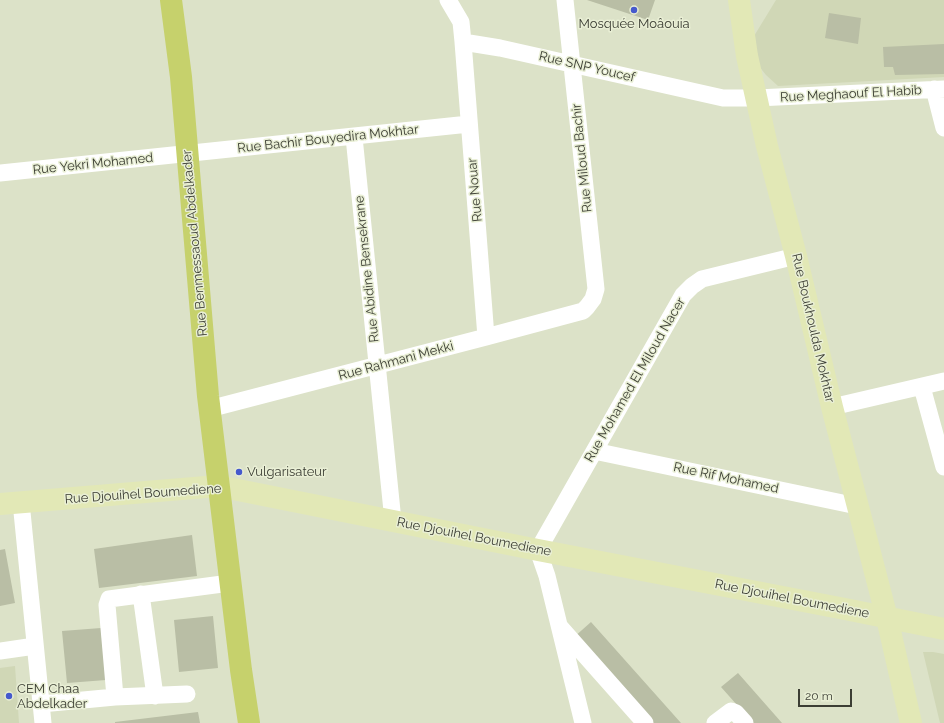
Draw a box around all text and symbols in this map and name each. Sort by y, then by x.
marker: Mosquée Moâouia [629,5,639,15]
place label: Mosquée Moâouia [578,16,690,32]
street label: Rue SNP Youcef [537,48,637,86]
street label: Rue Meghaouf El Habib [780,82,922,106]
street label: Rue Miloud Bachir [569,103,595,213]
street label: Rue Bachir Bouyedira Mokhtar [237,122,419,156]
street label: Rue Benmessaoud Abdelkader [179,149,211,337]
street label: Rue Yekri Mohamed [32,150,154,178]
street label: Rue Nouar [464,157,486,223]
street label: Rue Abidine Bensekrane [352,195,382,343]
street label: Rue Boukhoulda Mokhtar [788,252,838,404]
street label: Rue Mohamed El Miloud Nacer [581,295,689,465]
street label: Rue Rahmani Mekki [337,338,455,384]
street label: Rue Rif Mohamed [672,459,780,497]
place label: Vulgarisateur [247,464,327,480]
marker: Vulgarisateur [234,467,244,477]
street label: Rue Djouihel Boumediene [64,481,222,507]
street label: Rue Djouihel Boumediene [395,514,553,560]
street label: Rue Djouihel Boumediene [713,576,871,622]
place label: CEM Chaa Abdelkader [17,681,87,712]
scale bar [800,681,854,707]
text: 20 m [805,689,833,703]
marker: CEM Chaa Abdelkader [4,691,14,701]

